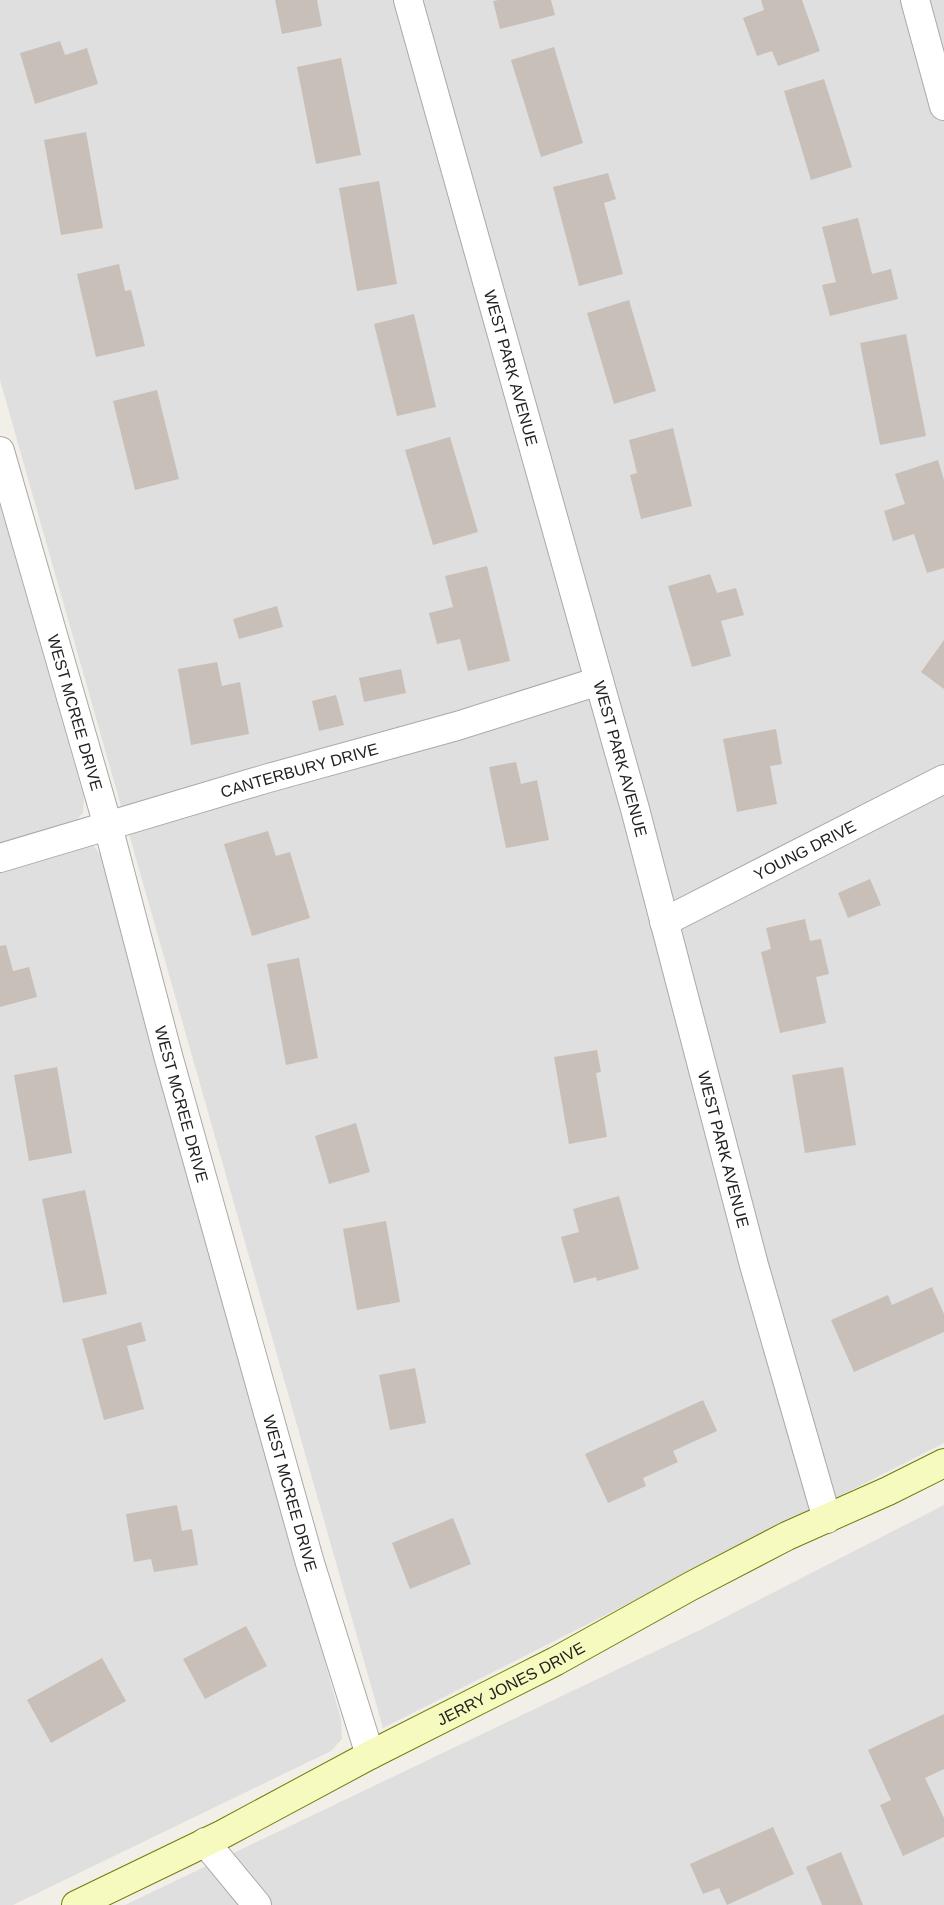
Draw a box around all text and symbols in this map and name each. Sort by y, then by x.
street label: WEST PARK AVENUE [481,288,541,448]
street label: WEST MCREE DRIVE [45,632,106,792]
street label: WEST PARK AVENUE [591,679,650,838]
street label: CANTERBURY DRIVE [218,740,380,800]
street label: YOUNG DRIVE [751,817,858,883]
street label: WEST MCREE DRIVE [152,1024,212,1184]
street label: WEST PARK AVENUE [695,1069,752,1229]
street label: WEST MCREE DRIVE [261,1413,321,1573]
street label: JERRY JONES DRIVE [434,1639,587,1728]

